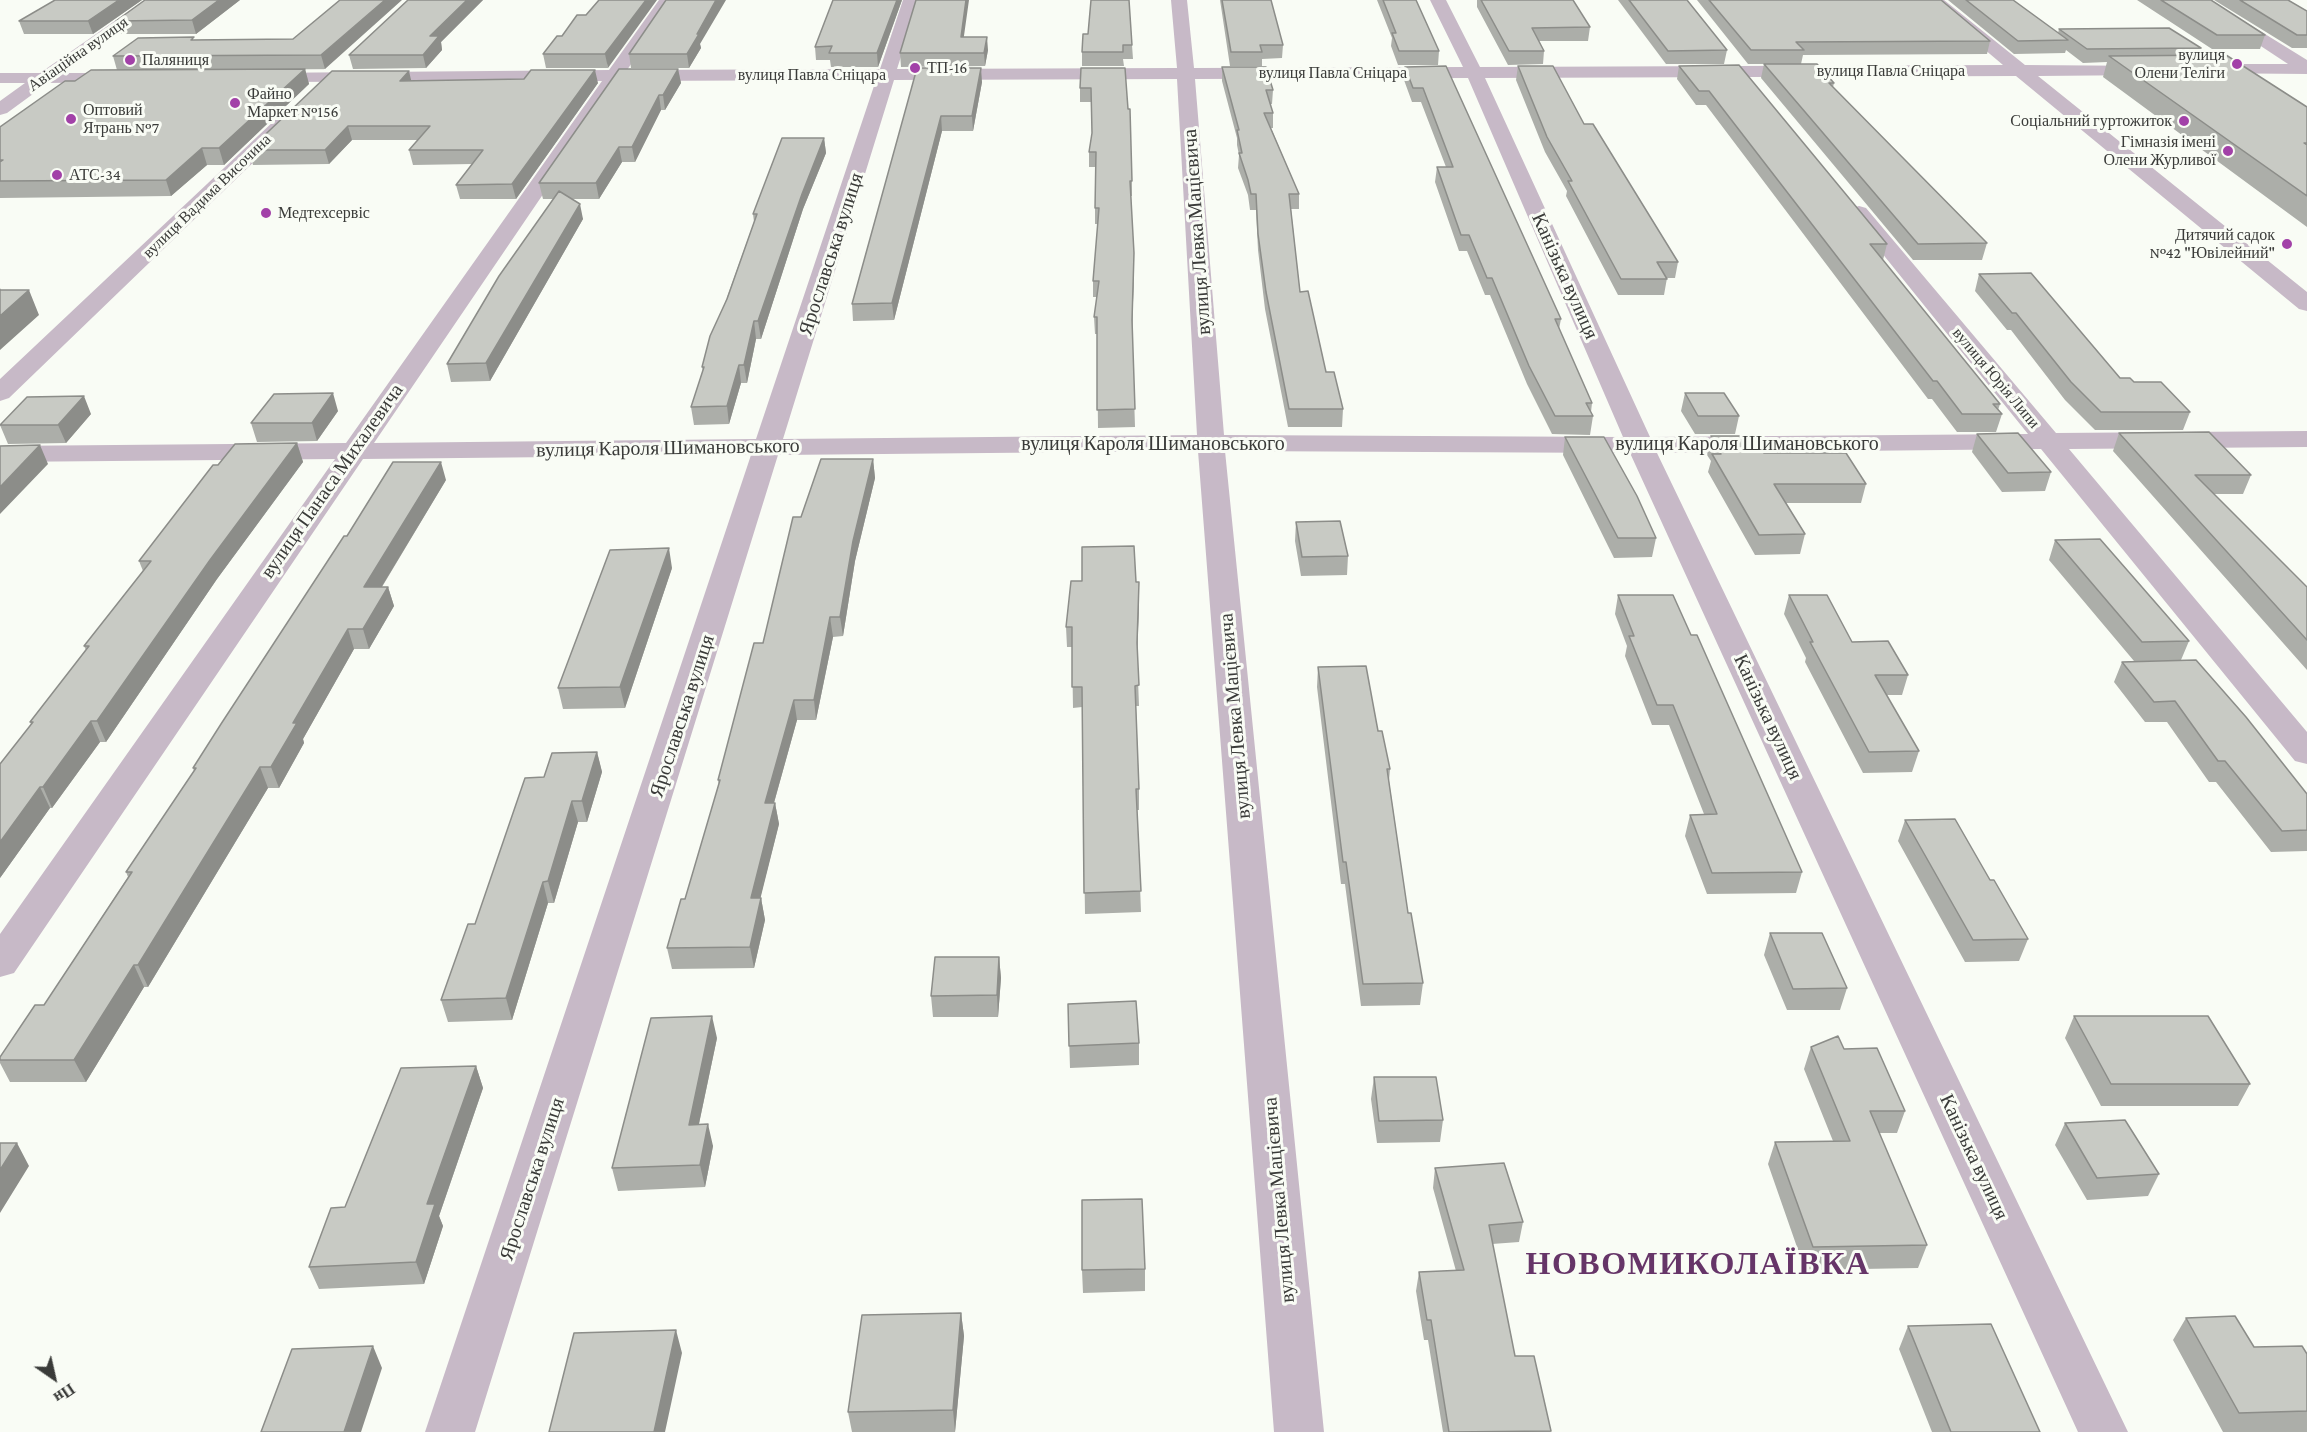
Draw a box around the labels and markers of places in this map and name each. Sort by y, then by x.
place label: вулиця Олени Теліги [2134,45,2225,83]
place label: Паляниця [142,50,209,70]
marker: Паляниця [123,53,137,67]
marker: вулиця Олени Теліги [2230,57,2244,71]
place label: ТП-16 [927,58,967,78]
marker: ТП-16 [908,61,922,75]
place label: Файно Маркет №156 [247,84,339,122]
marker: Файно Маркет №156 [228,96,242,110]
place label: Оптовий Ятрань №7 [83,100,159,138]
place label: Соціальний гуртожиток [2010,111,2172,131]
marker: Оптовий Ятрань №7 [64,112,78,126]
marker: Соціальний гуртожиток [2177,114,2191,128]
place label: Гімназія імені Олени Журливої [2103,132,2216,170]
marker: Гімназія імені Олени Журливої [2221,144,2235,158]
place label: АТС-34 [69,165,121,185]
marker: АТС-34 [50,168,64,182]
place label: Медтехсервіс [278,203,370,223]
marker: Медтехсервіс [259,206,273,220]
place label: Дитячий садок №42 "Ювілейний" [2149,225,2275,263]
marker: Дитячий садок №42 "Ювілейний" [2280,237,2294,251]

